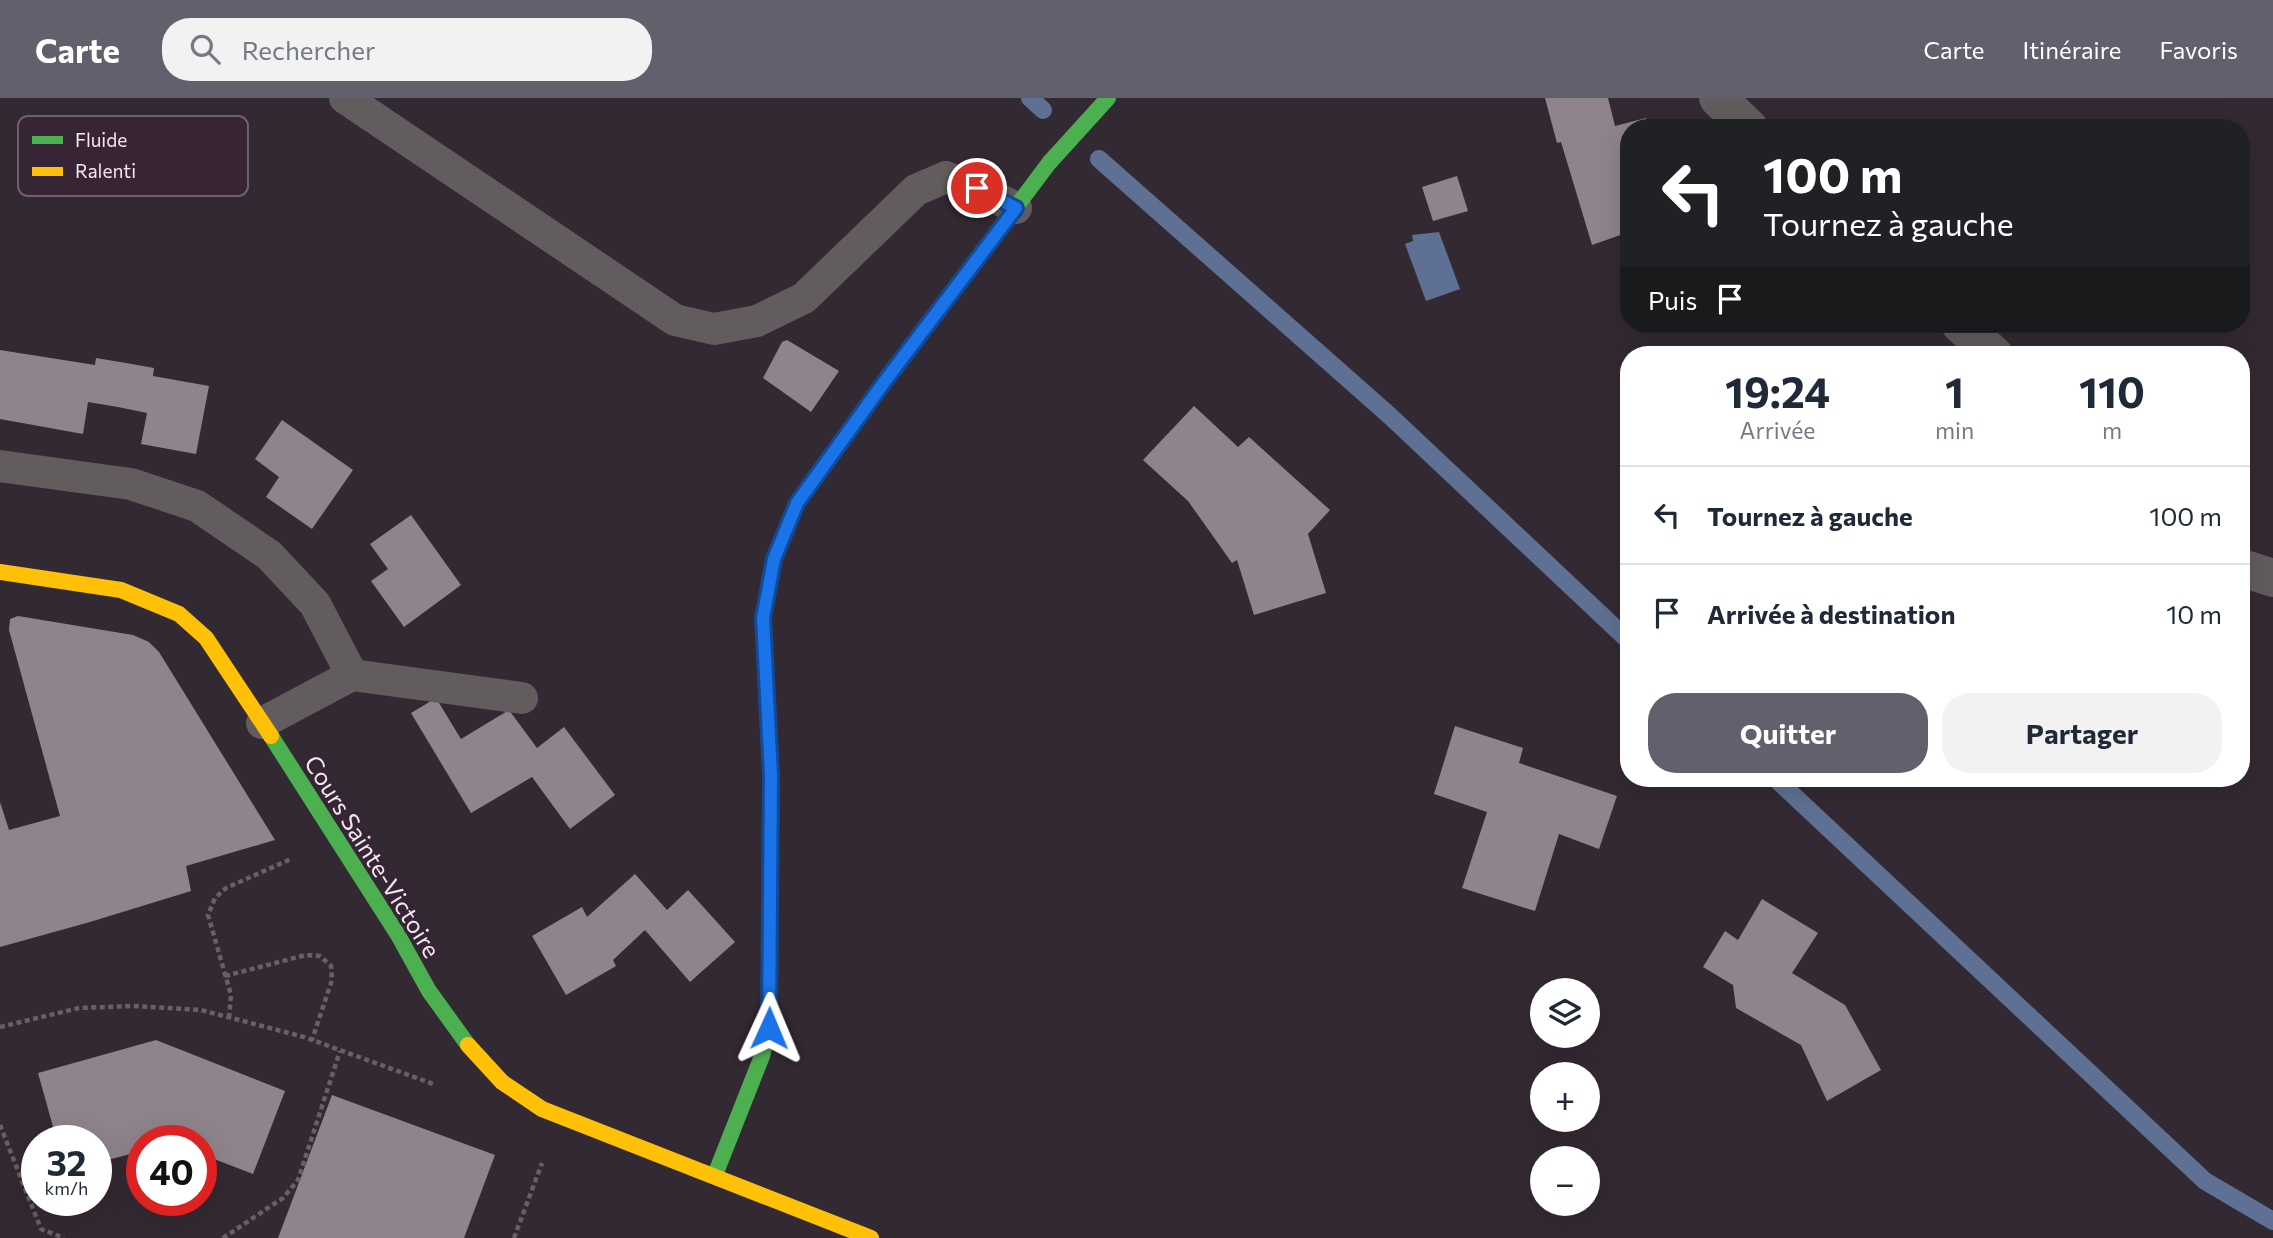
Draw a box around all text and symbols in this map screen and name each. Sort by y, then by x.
search box [162,18,652,81]
text: Carte [35,29,120,70]
icon: search [186,30,224,68]
text: Rechercher [242,34,375,65]
text: Carte [1924,35,1985,64]
text: Itinéraire [2023,35,2122,64]
text: Favoris [2160,35,2238,64]
legend [18,116,248,196]
text: Fluide [75,128,127,151]
text: 100 m [1763,143,1902,203]
icon: left [1648,147,1739,238]
pin [947,158,1007,218]
text: Ralenti [75,159,136,182]
icon: arrive [958,169,996,207]
text: Tournez à gauche [1763,203,2014,243]
icon: arrive [1711,280,1749,318]
text: Puis [1648,284,1697,315]
text: 19:24 [1725,365,1830,417]
text: 1 [1945,365,1964,417]
text: 110 [2079,365,2145,417]
text: Arrivée [1740,416,1815,444]
text: min [1935,416,1974,444]
text: m [2102,416,2122,444]
icon: left [1648,496,1686,534]
text: Tournez à gauche [1707,500,1913,531]
text: 100 m [2149,500,2222,531]
icon: arrive [1648,594,1686,632]
text: Arrivée à destination [1707,598,1955,629]
text: 10 m [2166,598,2222,629]
button: Quitter [1648,693,1928,773]
button: Partager [1942,693,2222,773]
street label: Cours Sainte-Victoire [299,749,447,963]
map controls [1530,978,1600,1216]
button: layers [1530,978,1600,1048]
position arrow [732,991,806,1065]
button: + [1530,1062,1600,1132]
speed limit sign: 40 [126,1125,217,1216]
text: 32 [46,1140,87,1183]
button: − [1530,1146,1600,1216]
text: km/h [45,1177,88,1199]

